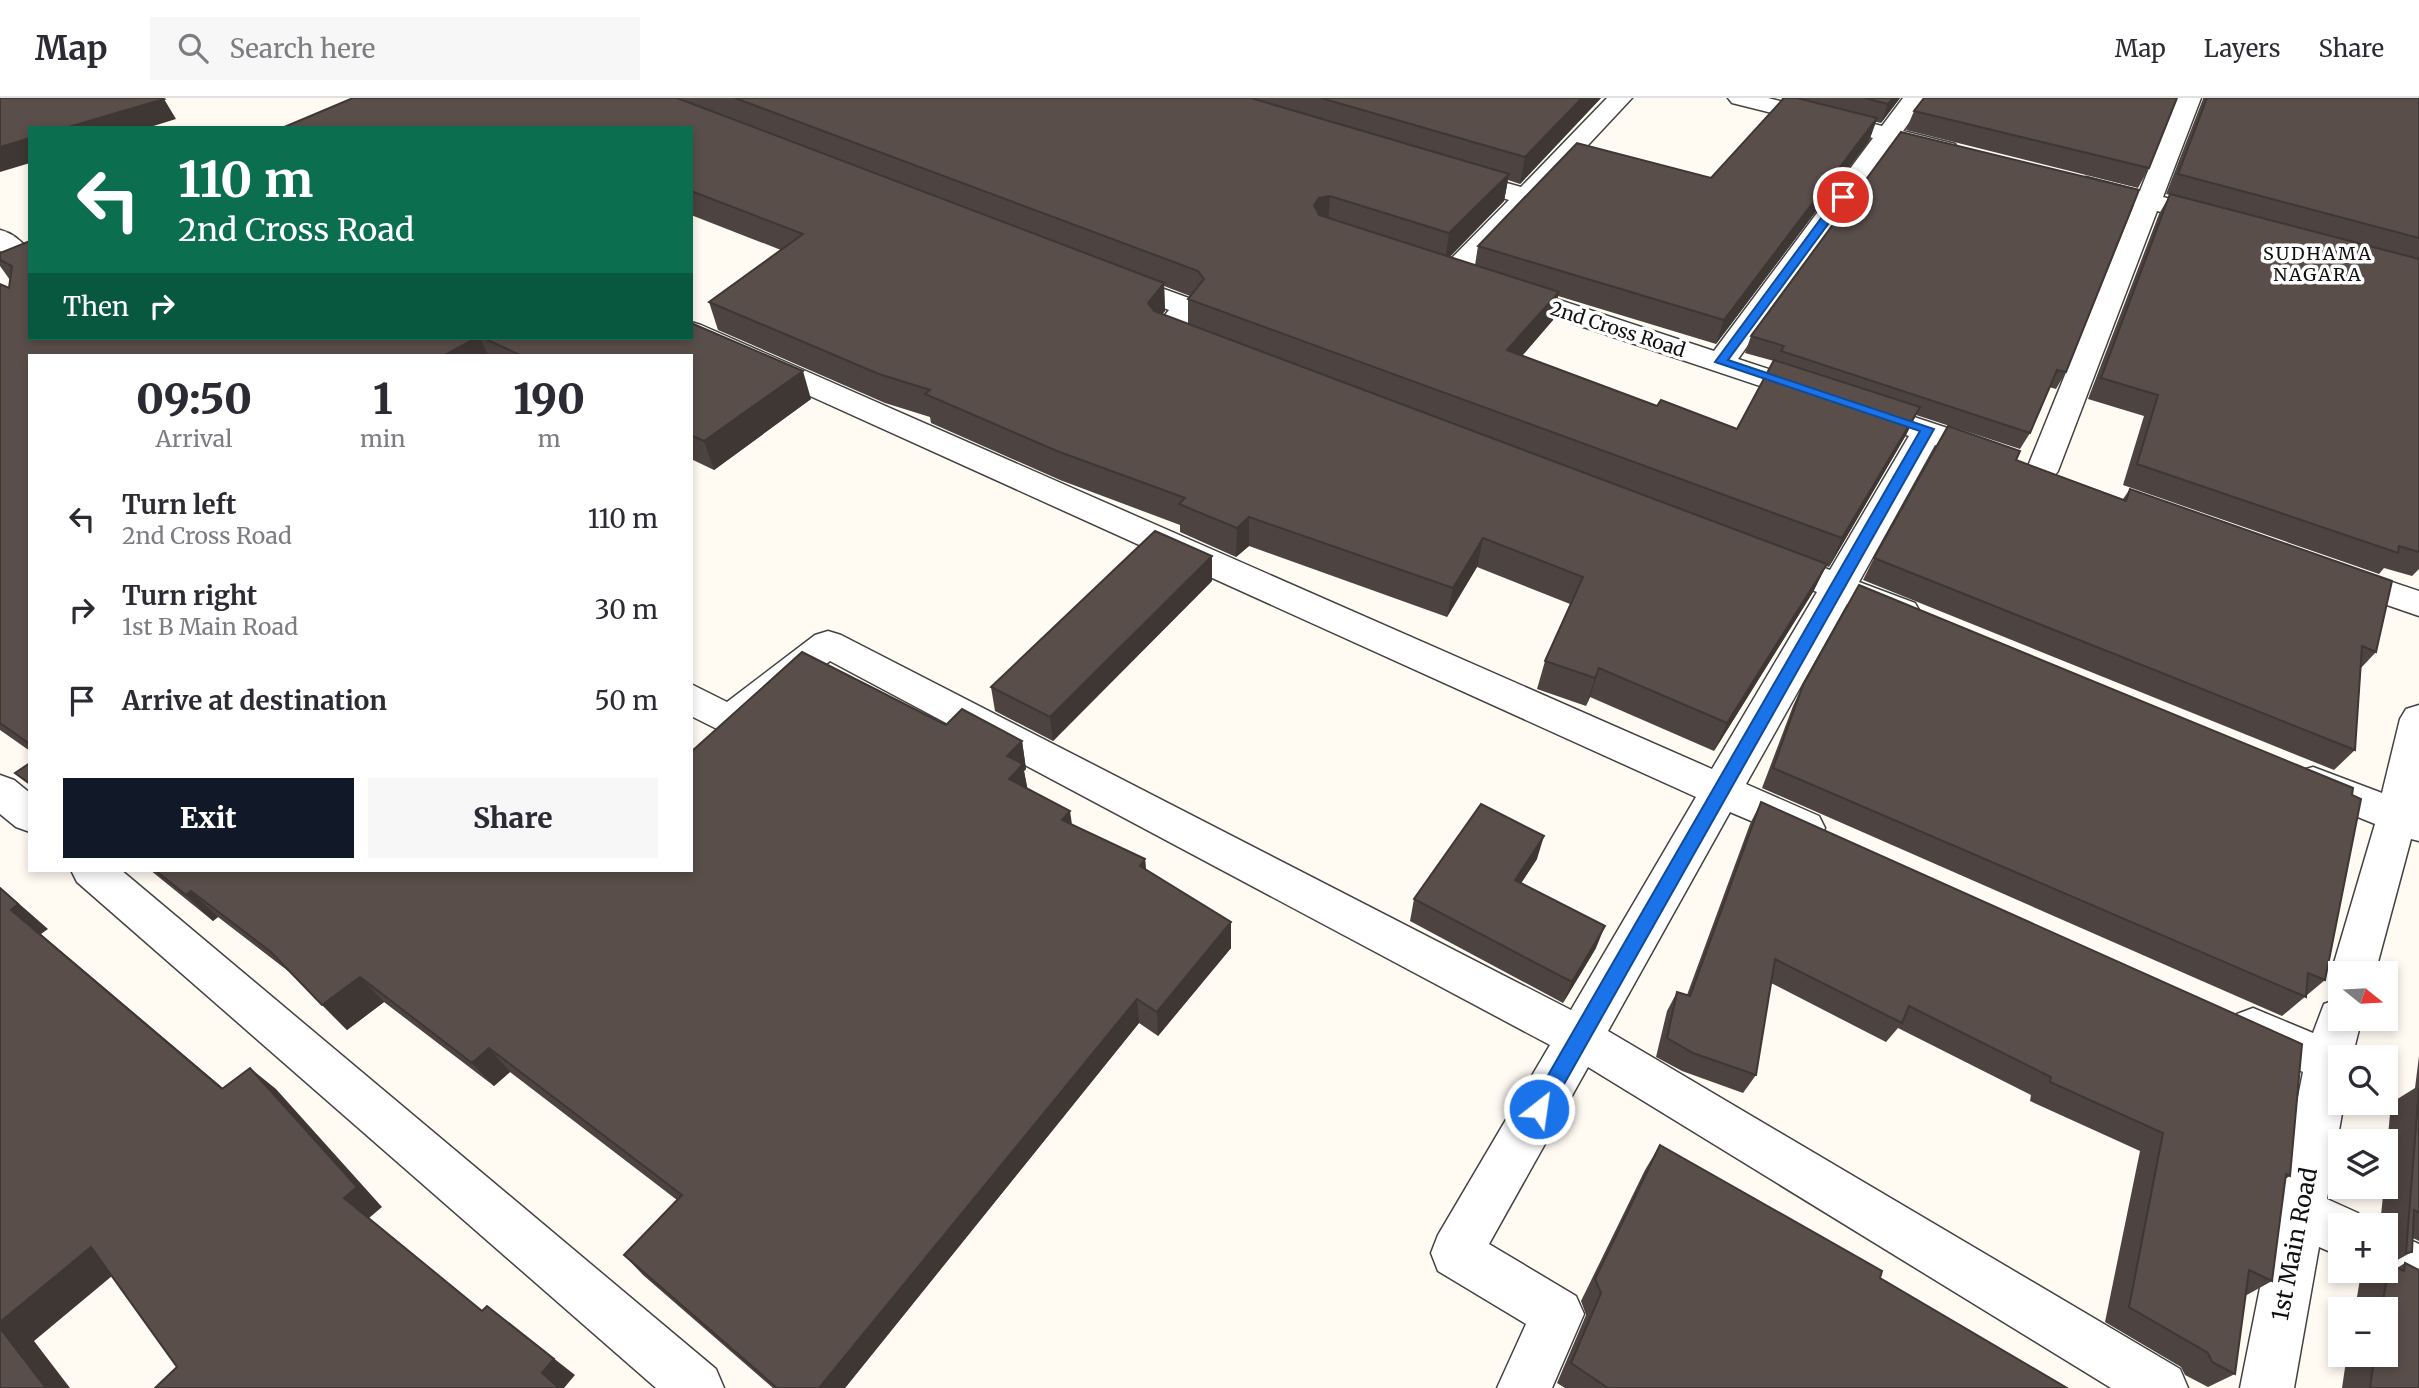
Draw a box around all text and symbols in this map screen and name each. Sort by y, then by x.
search box [150,17,640,80]
text: Map [35,28,108,69]
icon: search [174,29,212,67]
text: Search here [230,32,375,65]
text: Map [2115,33,2166,64]
text: Layers [2204,33,2280,64]
text: Share [2318,33,2384,64]
text: 110 m [178,149,313,210]
icon: left [63,154,154,245]
pin [1813,167,1873,227]
icon: arrive [1824,178,1862,216]
text: 2nd Cross Road [178,210,414,250]
district label: SUDHAMA NAGARA [2263,242,2373,286]
icon: right [143,287,181,325]
text: Then [63,290,129,323]
street label: 2nd Cross Road [1548,296,1688,362]
text: 09:50 [136,373,252,425]
text: 1 [373,373,393,425]
text: 190 [513,373,585,425]
text: Arrival [156,424,232,453]
text: min [360,424,405,453]
text: m [538,424,561,453]
text: Turn left [122,488,236,521]
icon: left [63,500,101,538]
text: 110 m [588,502,658,535]
text: 2nd Cross Road [122,521,292,550]
text: Turn right [122,579,257,612]
icon: right [63,591,101,629]
text: 30 m [595,593,658,626]
text: 1st B Main Road [122,612,298,641]
icon: arrive [63,682,101,720]
text: Arrive at destination [122,684,387,717]
text: 50 m [594,684,658,717]
button: Exit [63,778,354,858]
button: Share [368,778,658,858]
north arrow [2328,961,2398,1031]
map controls [2328,961,2398,1367]
button: search [2328,1045,2398,1115]
position arrow [1502,1072,1576,1146]
button: layers [2328,1129,2398,1199]
street label: 1st Main Road [2265,1165,2323,1323]
button: + [2328,1213,2398,1283]
button: − [2328,1297,2398,1367]

